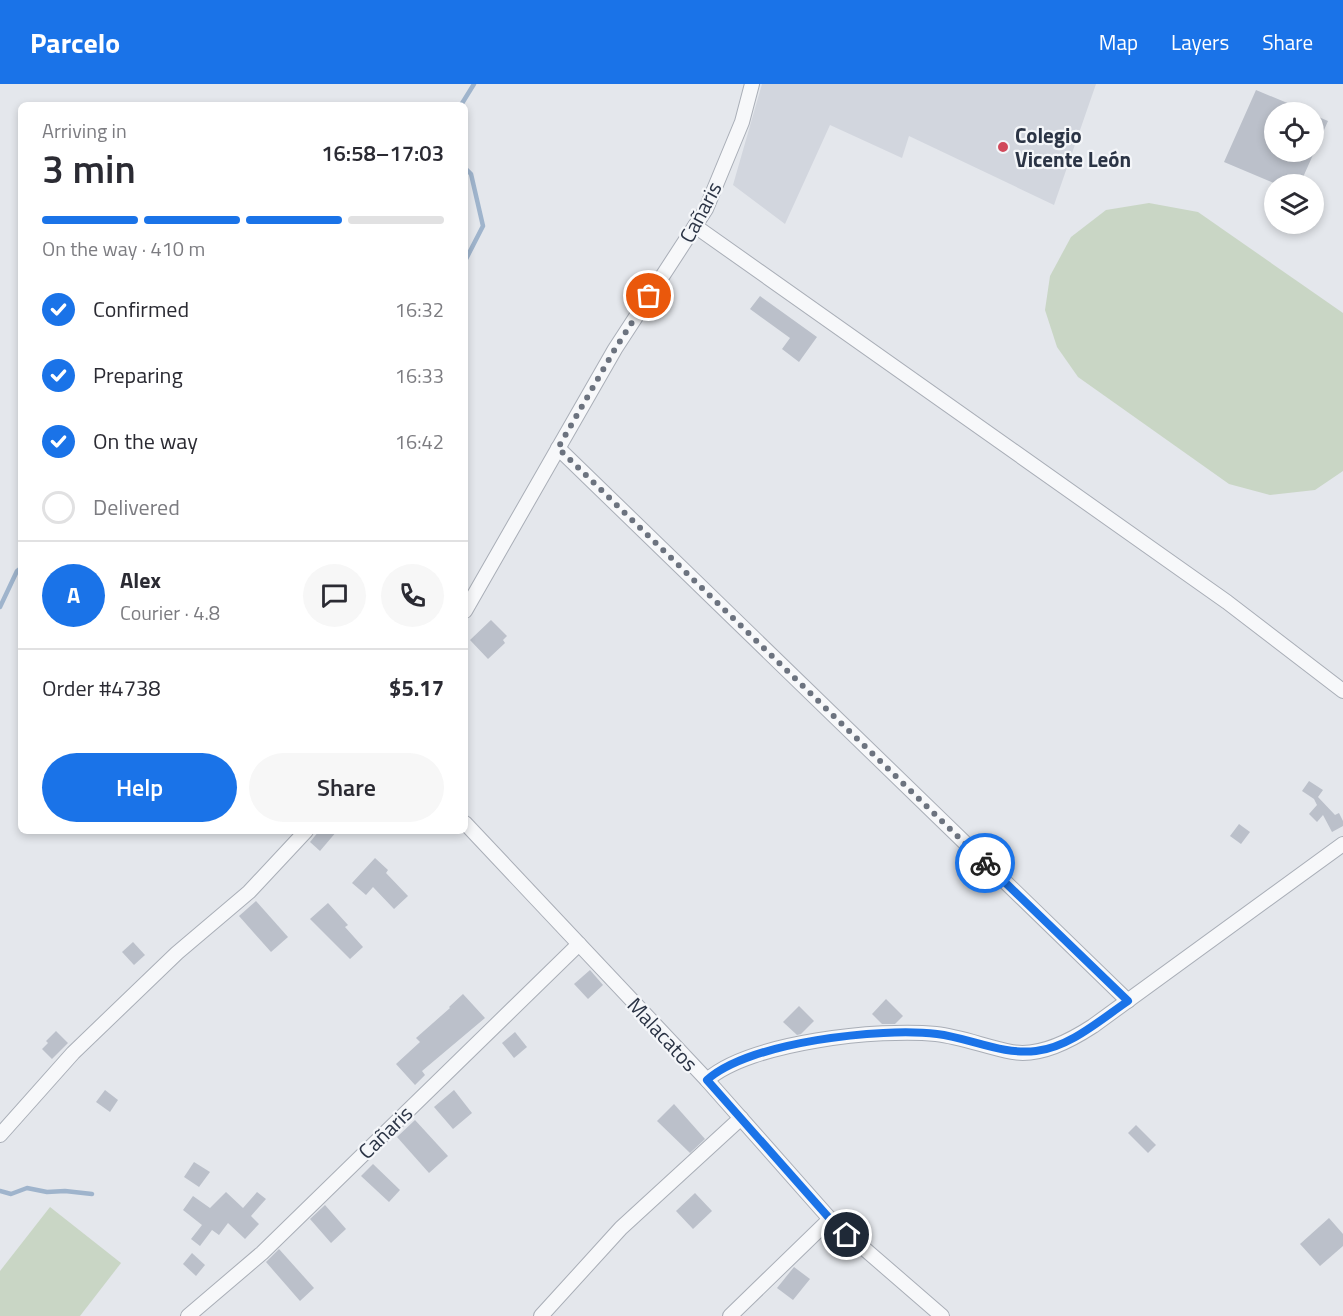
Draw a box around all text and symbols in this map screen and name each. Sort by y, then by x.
text: Parcelo [30,21,120,64]
text: Map [1099,26,1138,58]
text: Layers [1171,26,1229,58]
text: Share [1262,26,1313,58]
map controls [1264,102,1324,234]
button: locate [1264,102,1324,162]
text: Arriving in [42,115,127,146]
place label: Colegio Vicente León [1015,119,1131,175]
text: 16:58–17:03 [321,136,444,170]
text: 3 min [42,139,136,198]
marker: Colegio Vicente León [996,140,1010,154]
button: layers [1264,174,1324,234]
street label: Cañaris [671,176,729,248]
text: On the way · 410 m [42,233,205,264]
pin [623,270,674,321]
icon: bag [632,279,665,312]
text: Confirmed [93,292,189,326]
icon: check [42,293,75,326]
text: 16:32 [395,294,444,325]
text: Preparing [93,358,183,392]
icon: check [42,359,75,392]
text: 16:33 [395,360,444,391]
text: On the way [93,424,198,458]
icon: check [42,425,75,458]
text: 16:42 [395,426,444,457]
text: Delivered [93,490,180,524]
text: Alex [120,563,161,597]
button: chat [303,564,366,627]
button: phone [381,564,444,627]
text: A [67,578,80,612]
text: Courier · 4.8 [120,597,220,628]
text: Order #4738 [42,671,161,705]
text: $5.17 [389,671,444,705]
button: Help [42,753,237,822]
button: Share [249,753,444,822]
courier [955,833,1015,893]
icon: bike [969,847,1002,880]
street label: Malacatos [620,990,706,1078]
street label: Cañaris [350,1098,420,1166]
pin [821,1209,872,1260]
icon: home [830,1218,863,1251]

